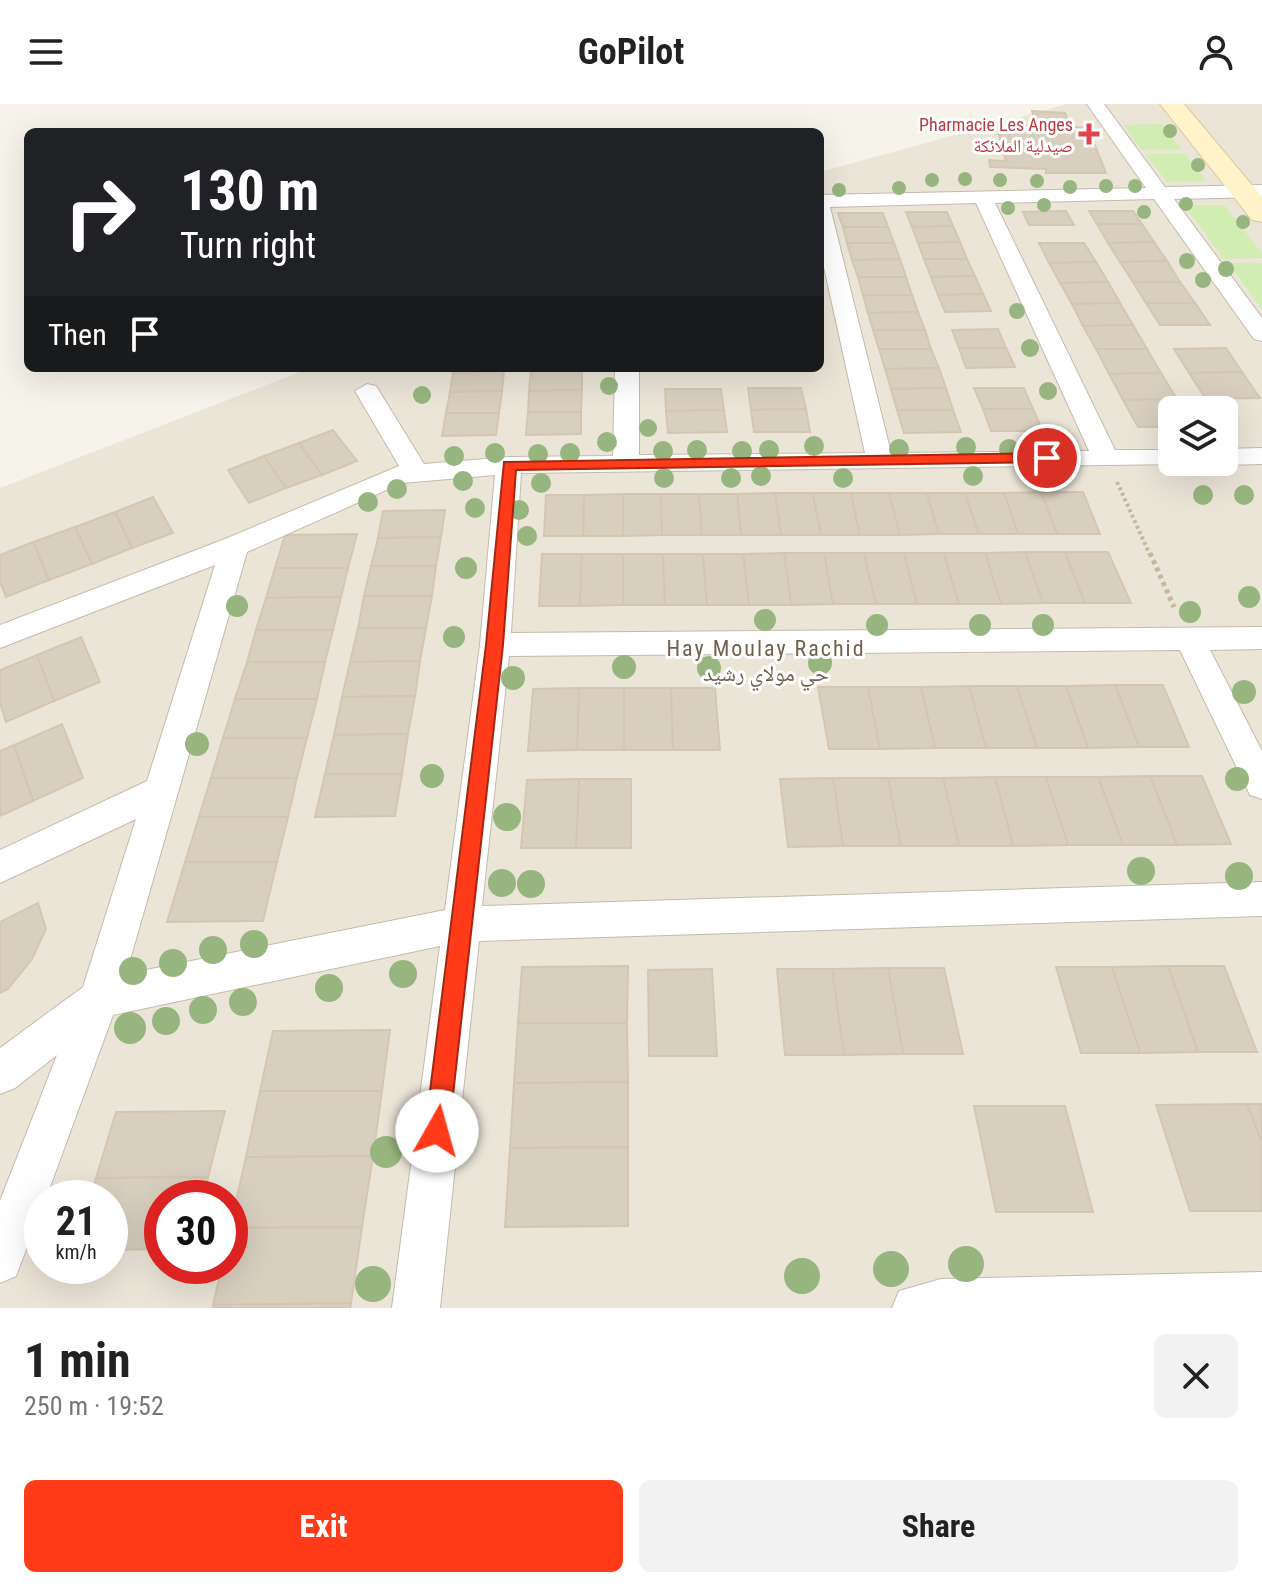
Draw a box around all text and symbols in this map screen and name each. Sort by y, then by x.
icon: menu [24,30,68,74]
icon: person [1194,30,1238,74]
text: GoPilot [578,31,684,73]
place label: Pharmacie Les Anges صيدلية الملائكة [919,114,1073,156]
marker: Pharmacie Les Anges صيدلية الملائكة [1080,125,1098,143]
text: 130 m [180,158,319,224]
icon: right [48,160,152,264]
text: Turn right [180,225,316,267]
icon: arrive [123,312,167,356]
text: Then [48,317,107,352]
map controls [1158,396,1238,476]
button: layers [1158,396,1238,476]
pin [1013,424,1081,492]
icon: arrive [1025,436,1069,480]
district label: Hay Moulay Rachid حي مولاي رشيد [666,636,866,690]
position arrow [395,1089,479,1173]
speed limit sign: 30 [144,1180,248,1284]
text: 21 [56,1198,96,1245]
text: km/h [55,1240,97,1264]
text: 1 min [24,1332,131,1389]
button: close [1154,1334,1238,1418]
text: 250 m · 19:52 [24,1391,164,1421]
button: Exit [24,1480,623,1572]
button: Share [639,1480,1238,1572]

